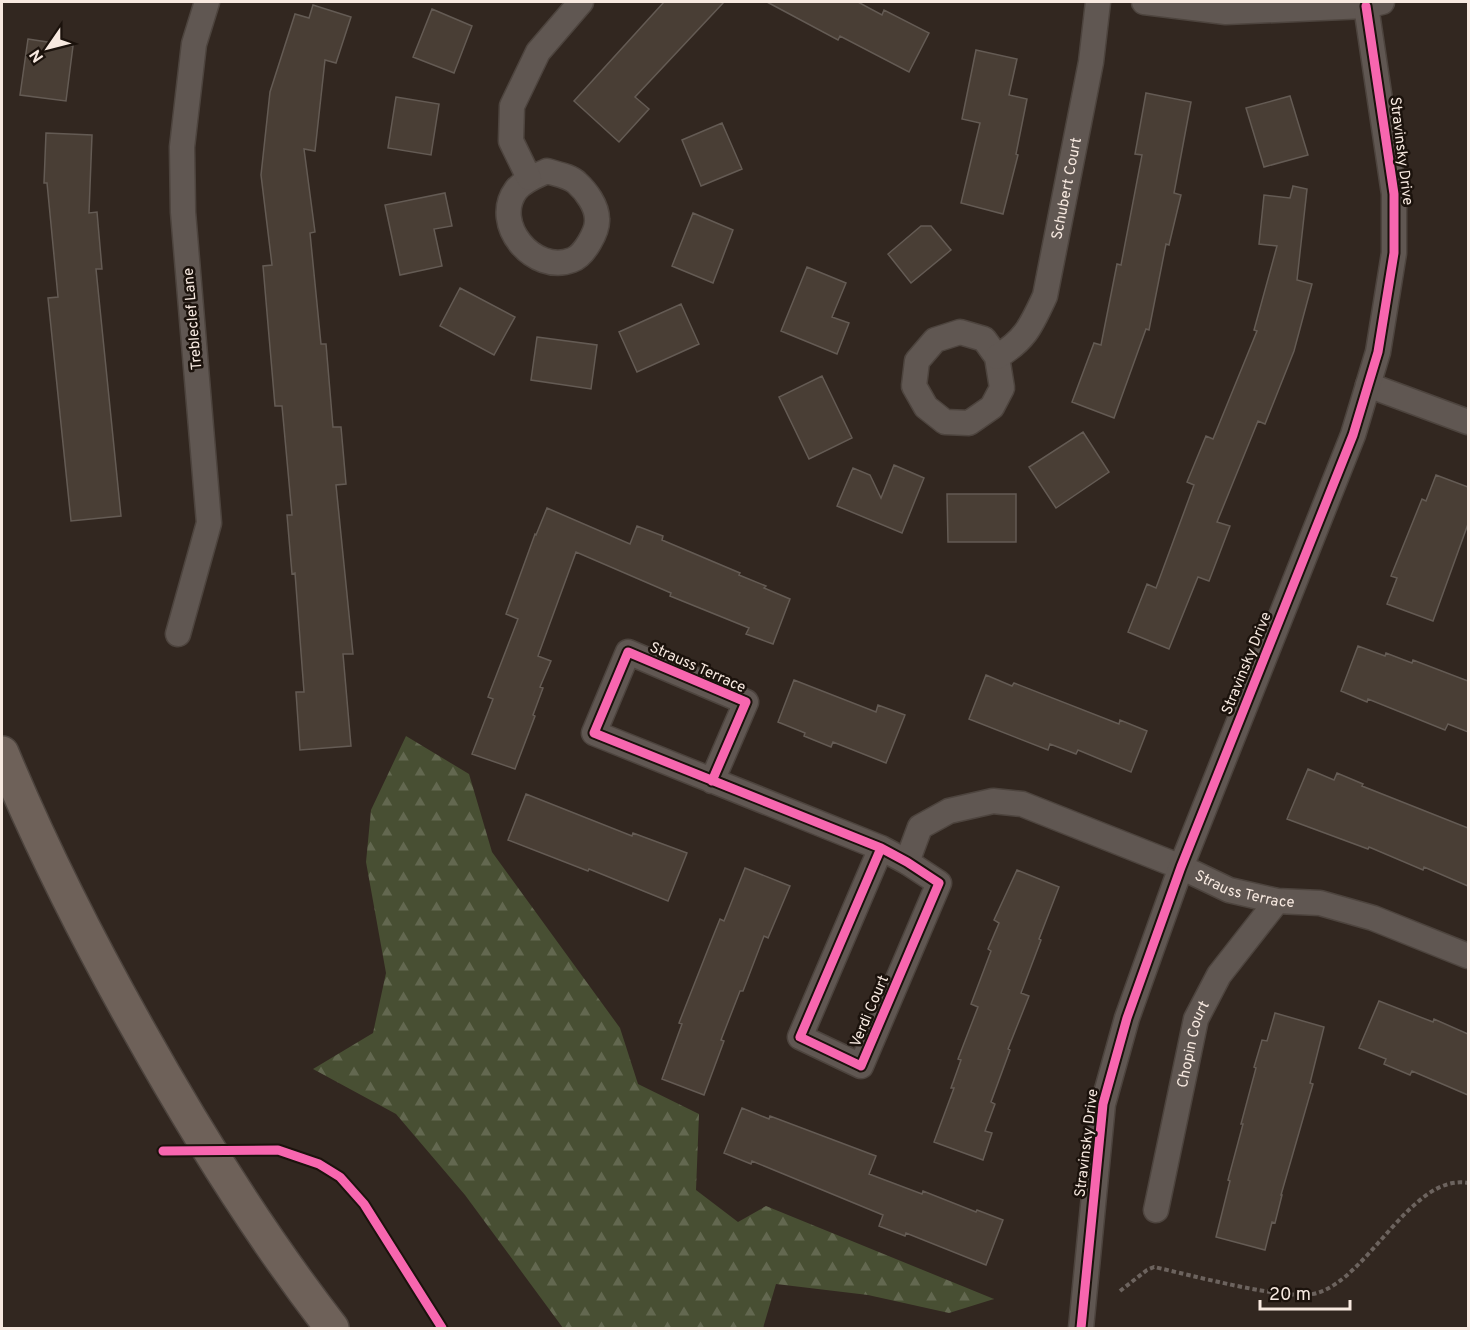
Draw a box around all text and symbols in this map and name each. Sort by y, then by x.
north arrow [18,18,78,78]
text: N [26,45,49,66]
street label: Stravinsky Drive [1384,96,1417,206]
street label: Schubert Court [1048,136,1087,241]
street label: Trebleclef Lane [180,267,207,371]
street label: Stravinsky Drive [1218,609,1277,718]
street label: Strauss Terrace [646,639,749,698]
street label: Strauss Terrace [1191,867,1295,913]
street label: Verdi Court [847,973,894,1050]
street label: Chopin Court [1174,998,1215,1090]
street label: Stravinsky Drive [1071,1088,1104,1198]
scale bar [1260,1273,1350,1311]
text: 20 m [1269,1284,1311,1307]

